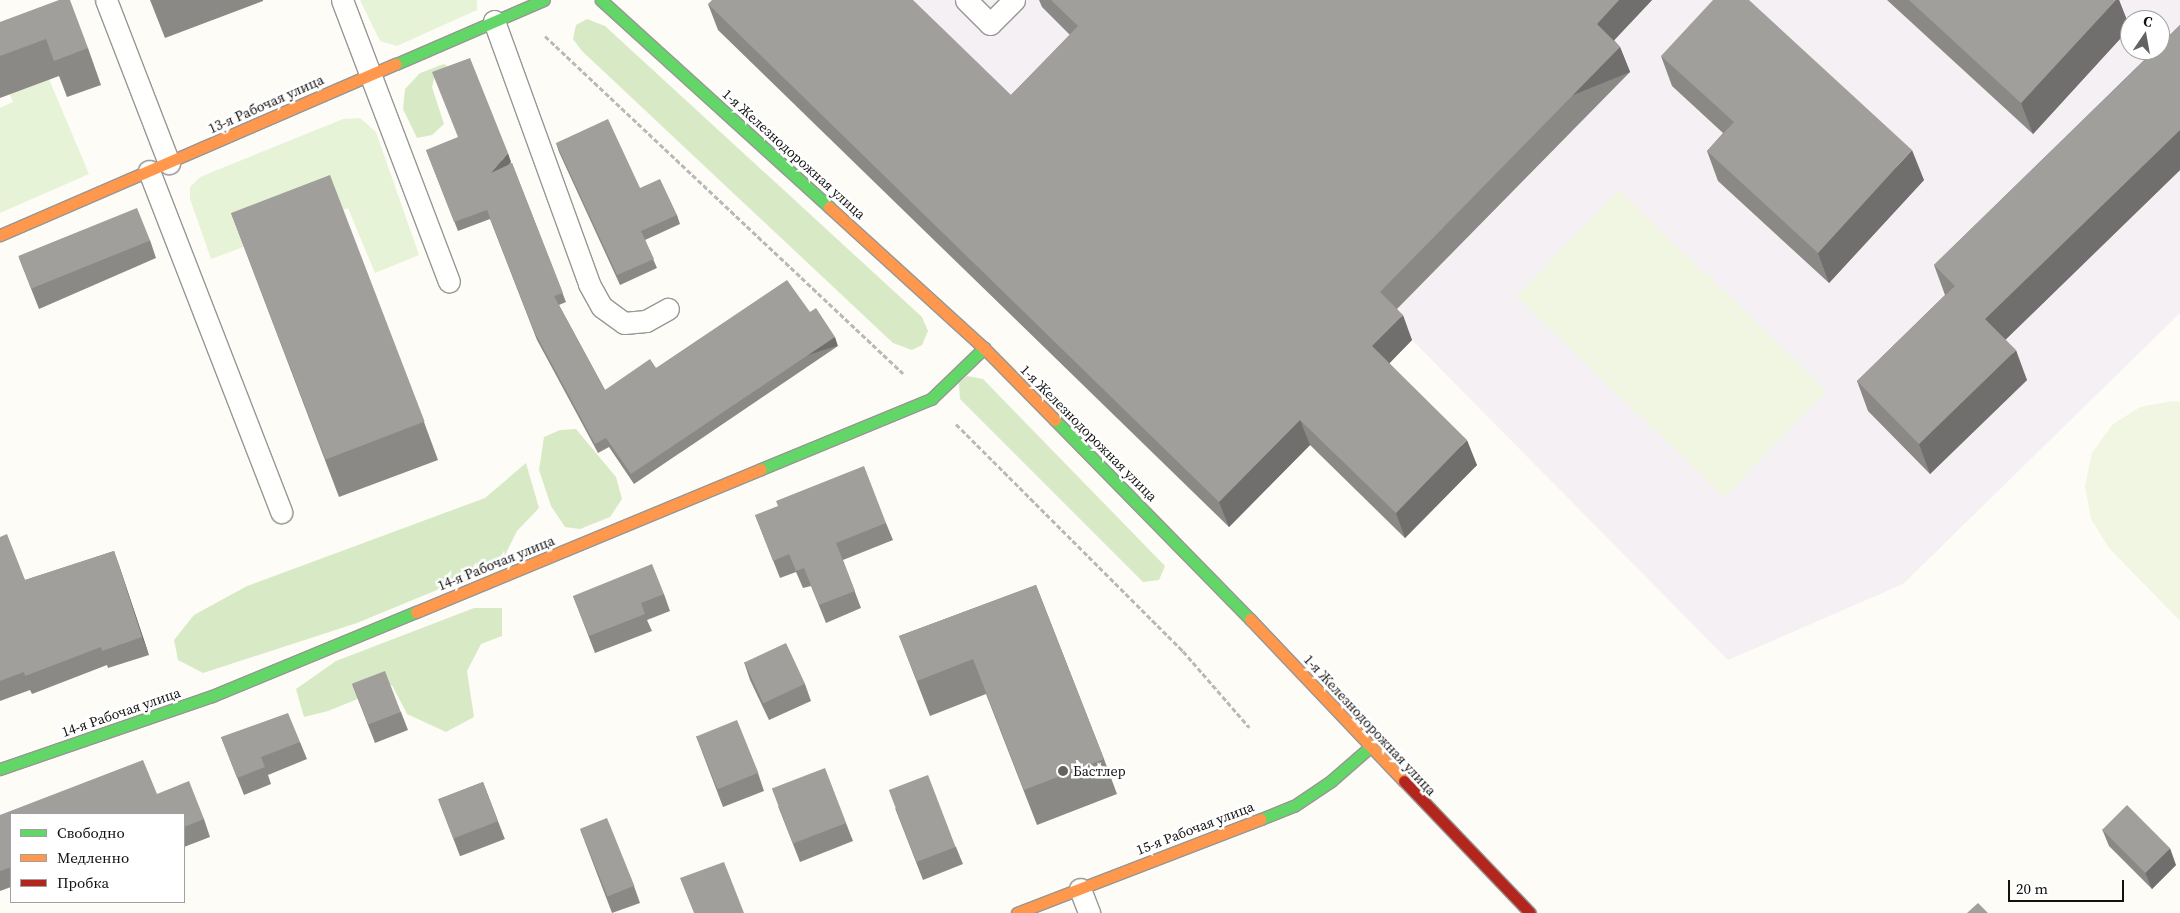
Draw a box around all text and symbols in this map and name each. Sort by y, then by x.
north arrow [2120,10,2170,60]
text: С [2142,11,2154,32]
street label: 13-я Рабочая улица [206,71,326,137]
street label: 1-я Железнодорожная улица [719,85,869,223]
street label: 1-я Железнодорожная улица [1017,361,1161,505]
street label: 14-я Рабочая улица [435,532,557,594]
street label: 1-я Железнодорожная улица [1300,651,1440,799]
street label: 14-я Рабочая улица [59,684,183,740]
place label: Бастлер [1073,763,1126,779]
marker: Бастлер [1057,765,1069,777]
street label: 15-я Рабочая улица [1134,798,1256,858]
legend [10,813,185,903]
text: Свободно [57,822,125,843]
text: Медленно [57,847,129,868]
scale bar [2010,870,2126,902]
text: Пробка [57,872,109,893]
text: 20 m [2016,878,2048,899]

